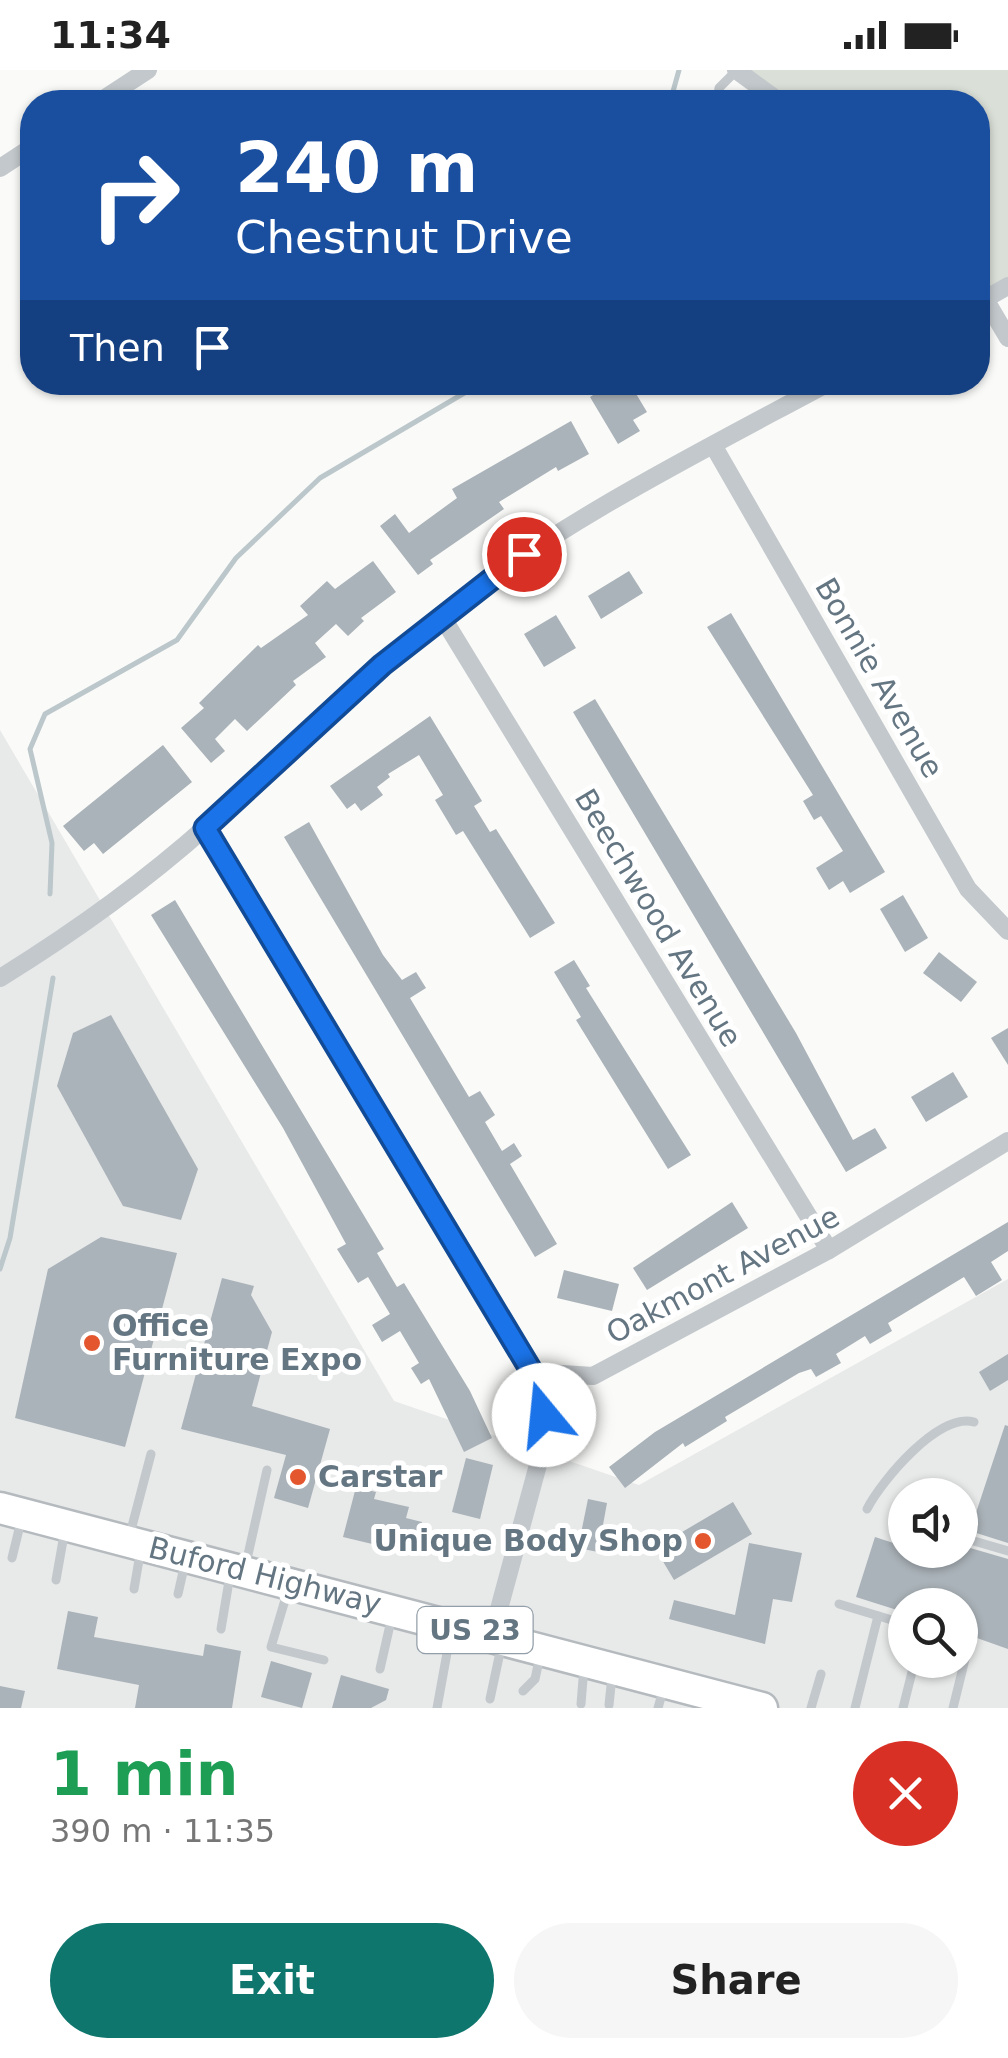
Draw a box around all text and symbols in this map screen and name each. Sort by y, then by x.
text: 11:34 [50,13,171,57]
text: 240 m [235,127,478,209]
icon: right [70,130,200,260]
text: Chestnut Drive [235,211,573,264]
icon: arrive [185,320,240,375]
text: Then [70,326,165,370]
pin [482,512,567,597]
icon: arrive [497,527,552,582]
street label: Bonnie Avenue [808,572,951,784]
street label: Beechwood Avenue [568,783,749,1053]
street label: Oakmont Avenue [600,1198,845,1351]
place label: Office Furniture Expo [112,1308,362,1377]
marker: Office Furniture Expo [81,1332,103,1354]
position arrow [492,1363,596,1467]
place label: Carstar [318,1459,442,1494]
marker: Carstar [287,1466,309,1488]
map controls [888,1478,978,1678]
button: sound [888,1478,978,1568]
place label: Unique Body Shop [373,1523,683,1558]
street label: Buford Highway [145,1530,385,1621]
marker: Unique Body Shop [692,1530,714,1552]
button: search [888,1588,978,1678]
road number: US 23 [418,1607,532,1653]
text: 1 min [50,1739,238,1809]
button: close [853,1741,958,1846]
text: 390 m · 11:35 [50,1812,275,1850]
button: Exit [50,1923,494,2038]
button: Share [514,1923,958,2038]

